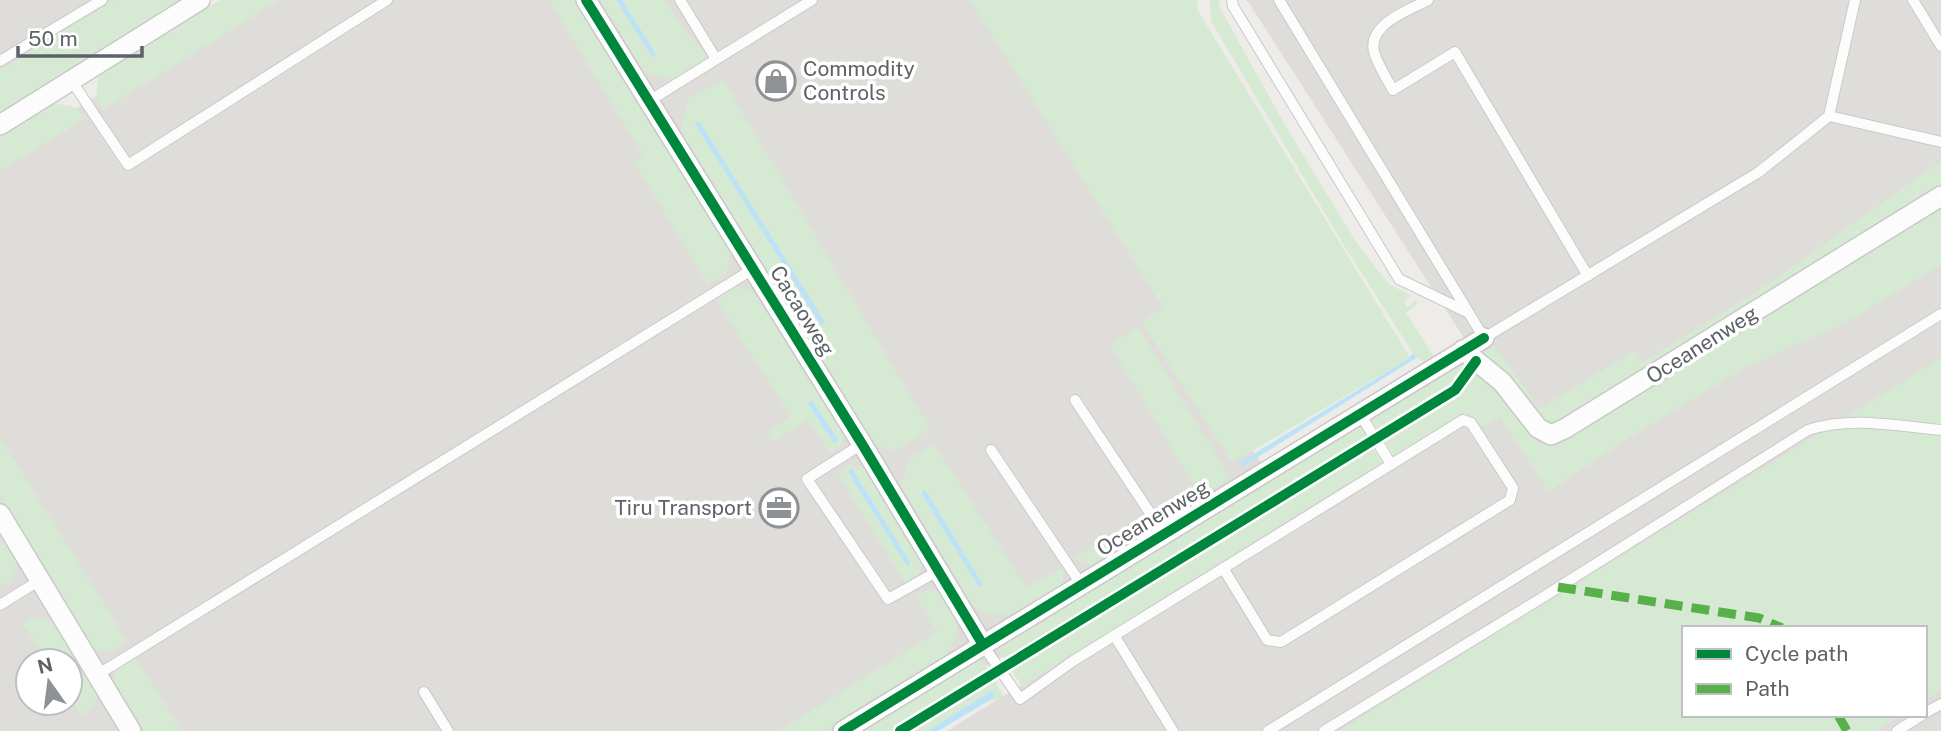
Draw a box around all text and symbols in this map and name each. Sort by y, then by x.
scale bar [18,14,142,58]
text: 50 m [28,26,78,51]
place label: Commodity Controls [803,56,915,105]
shop icon: Commodity Controls [755,60,797,102]
street label: Cacaoweg [765,261,840,360]
street label: Oceanenweg [1641,300,1762,389]
street label: Oceanenweg [1092,474,1214,561]
office icon: Tiru Transport [758,487,800,529]
place label: Tiru Transport [614,495,752,520]
legend [1682,626,1927,717]
text: Cycle path [1745,641,1848,666]
north arrow [14,647,84,717]
text: N [35,653,55,678]
text: Path [1745,676,1790,701]

